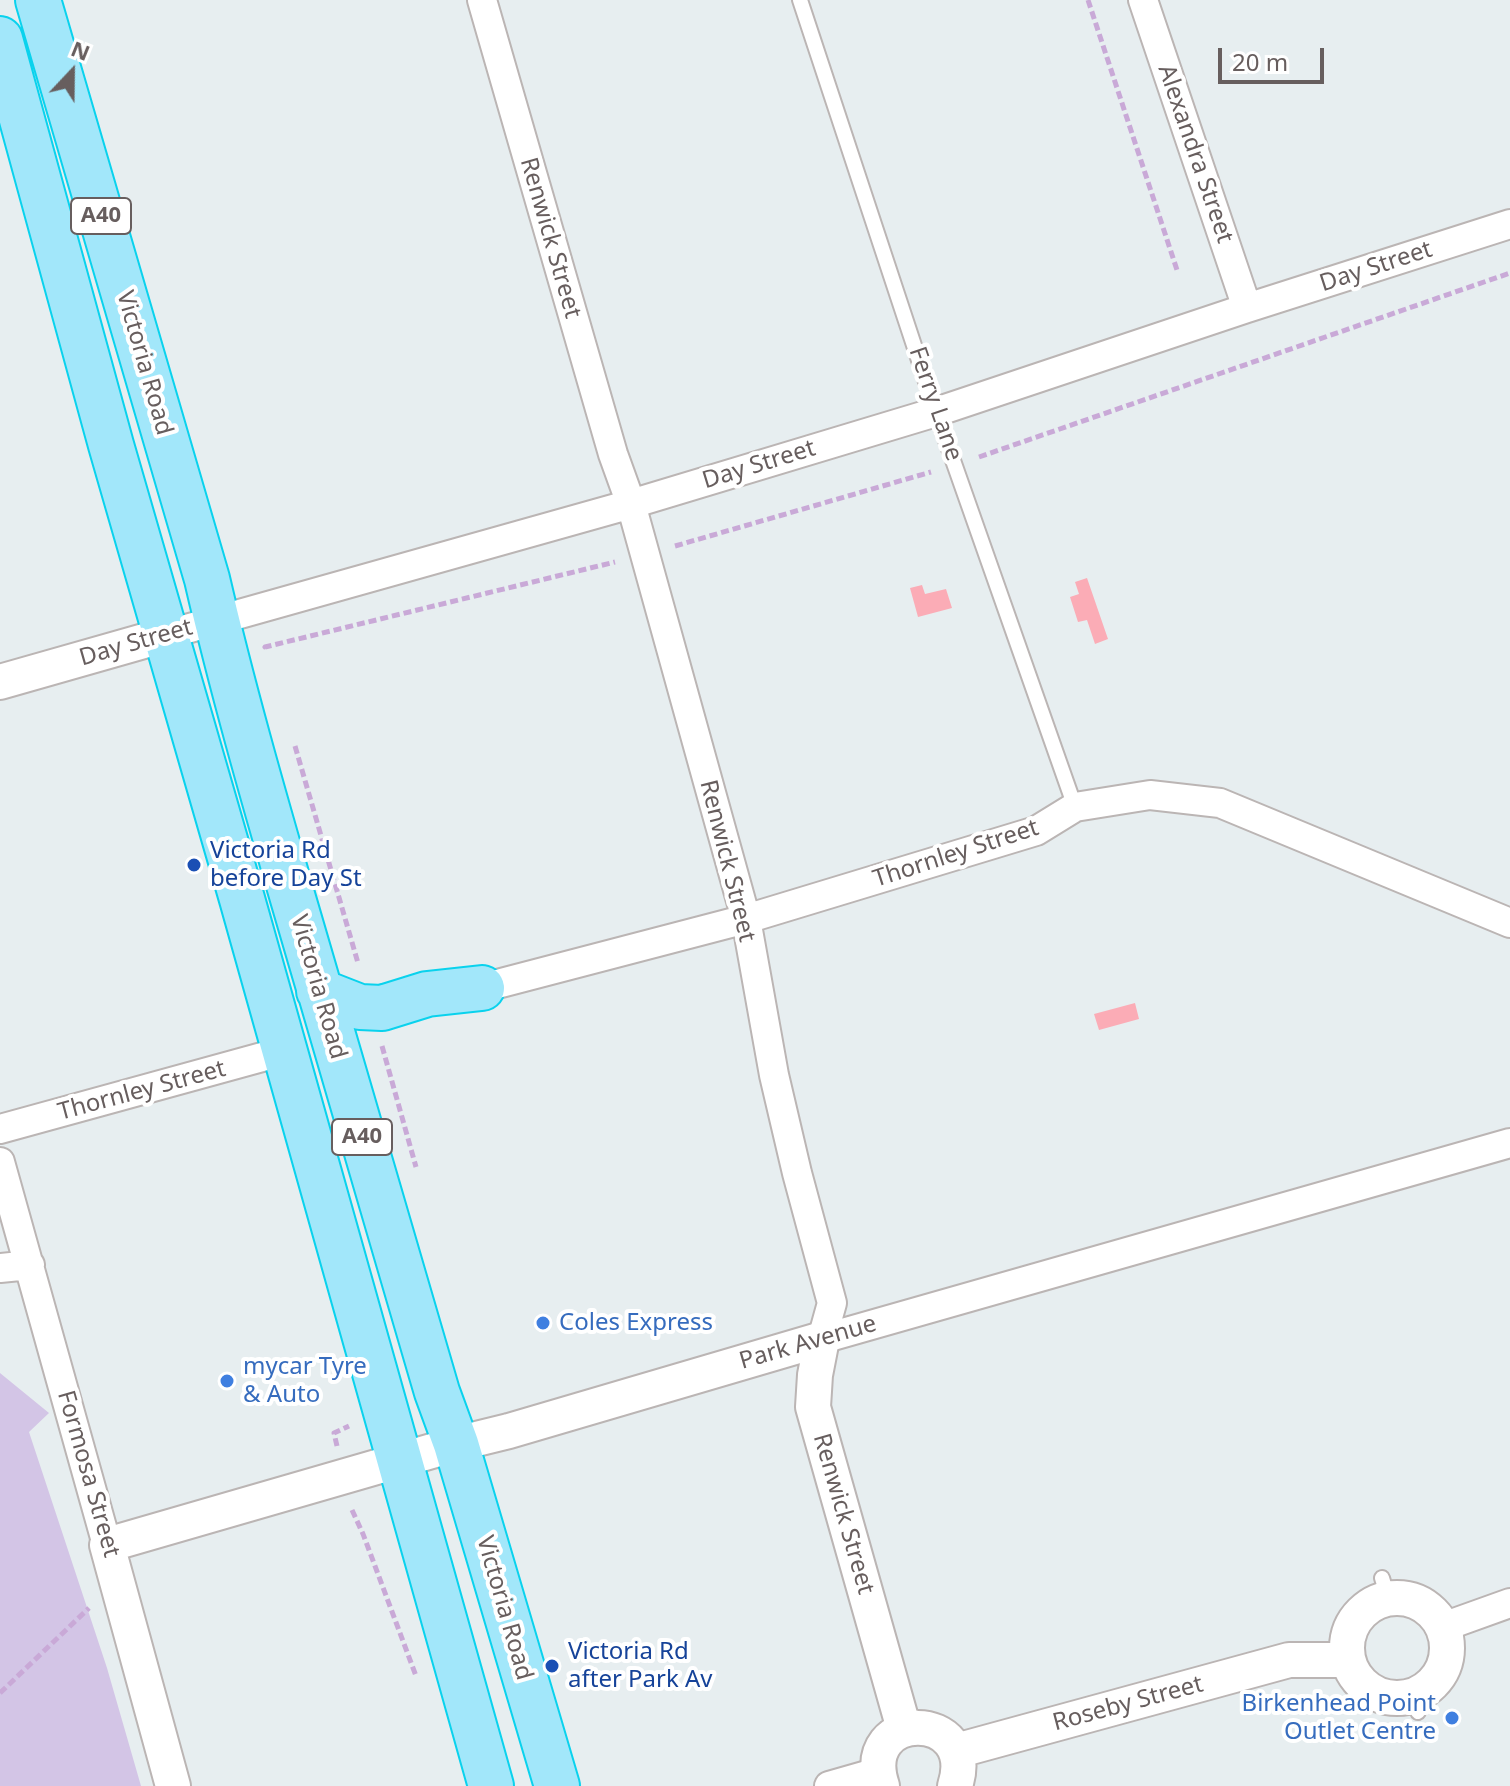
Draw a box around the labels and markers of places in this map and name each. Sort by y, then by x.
place label: Victoria Rd before Day St [210,837,362,893]
marker: Victoria Rd before Day St [185,856,203,874]
place label: Coles Express [559,1309,713,1337]
marker: Coles Express [534,1314,552,1332]
place label: mycar Tyre & Auto [243,1353,367,1409]
marker: mycar Tyre & Auto [218,1372,236,1390]
place label: Victoria Rd after Park Av [568,1638,713,1694]
marker: Victoria Rd after Park Av [543,1657,561,1675]
place label: Birkenhead Point Outlet Centre [1242,1690,1436,1746]
marker: Birkenhead Point Outlet Centre [1443,1709,1461,1727]

